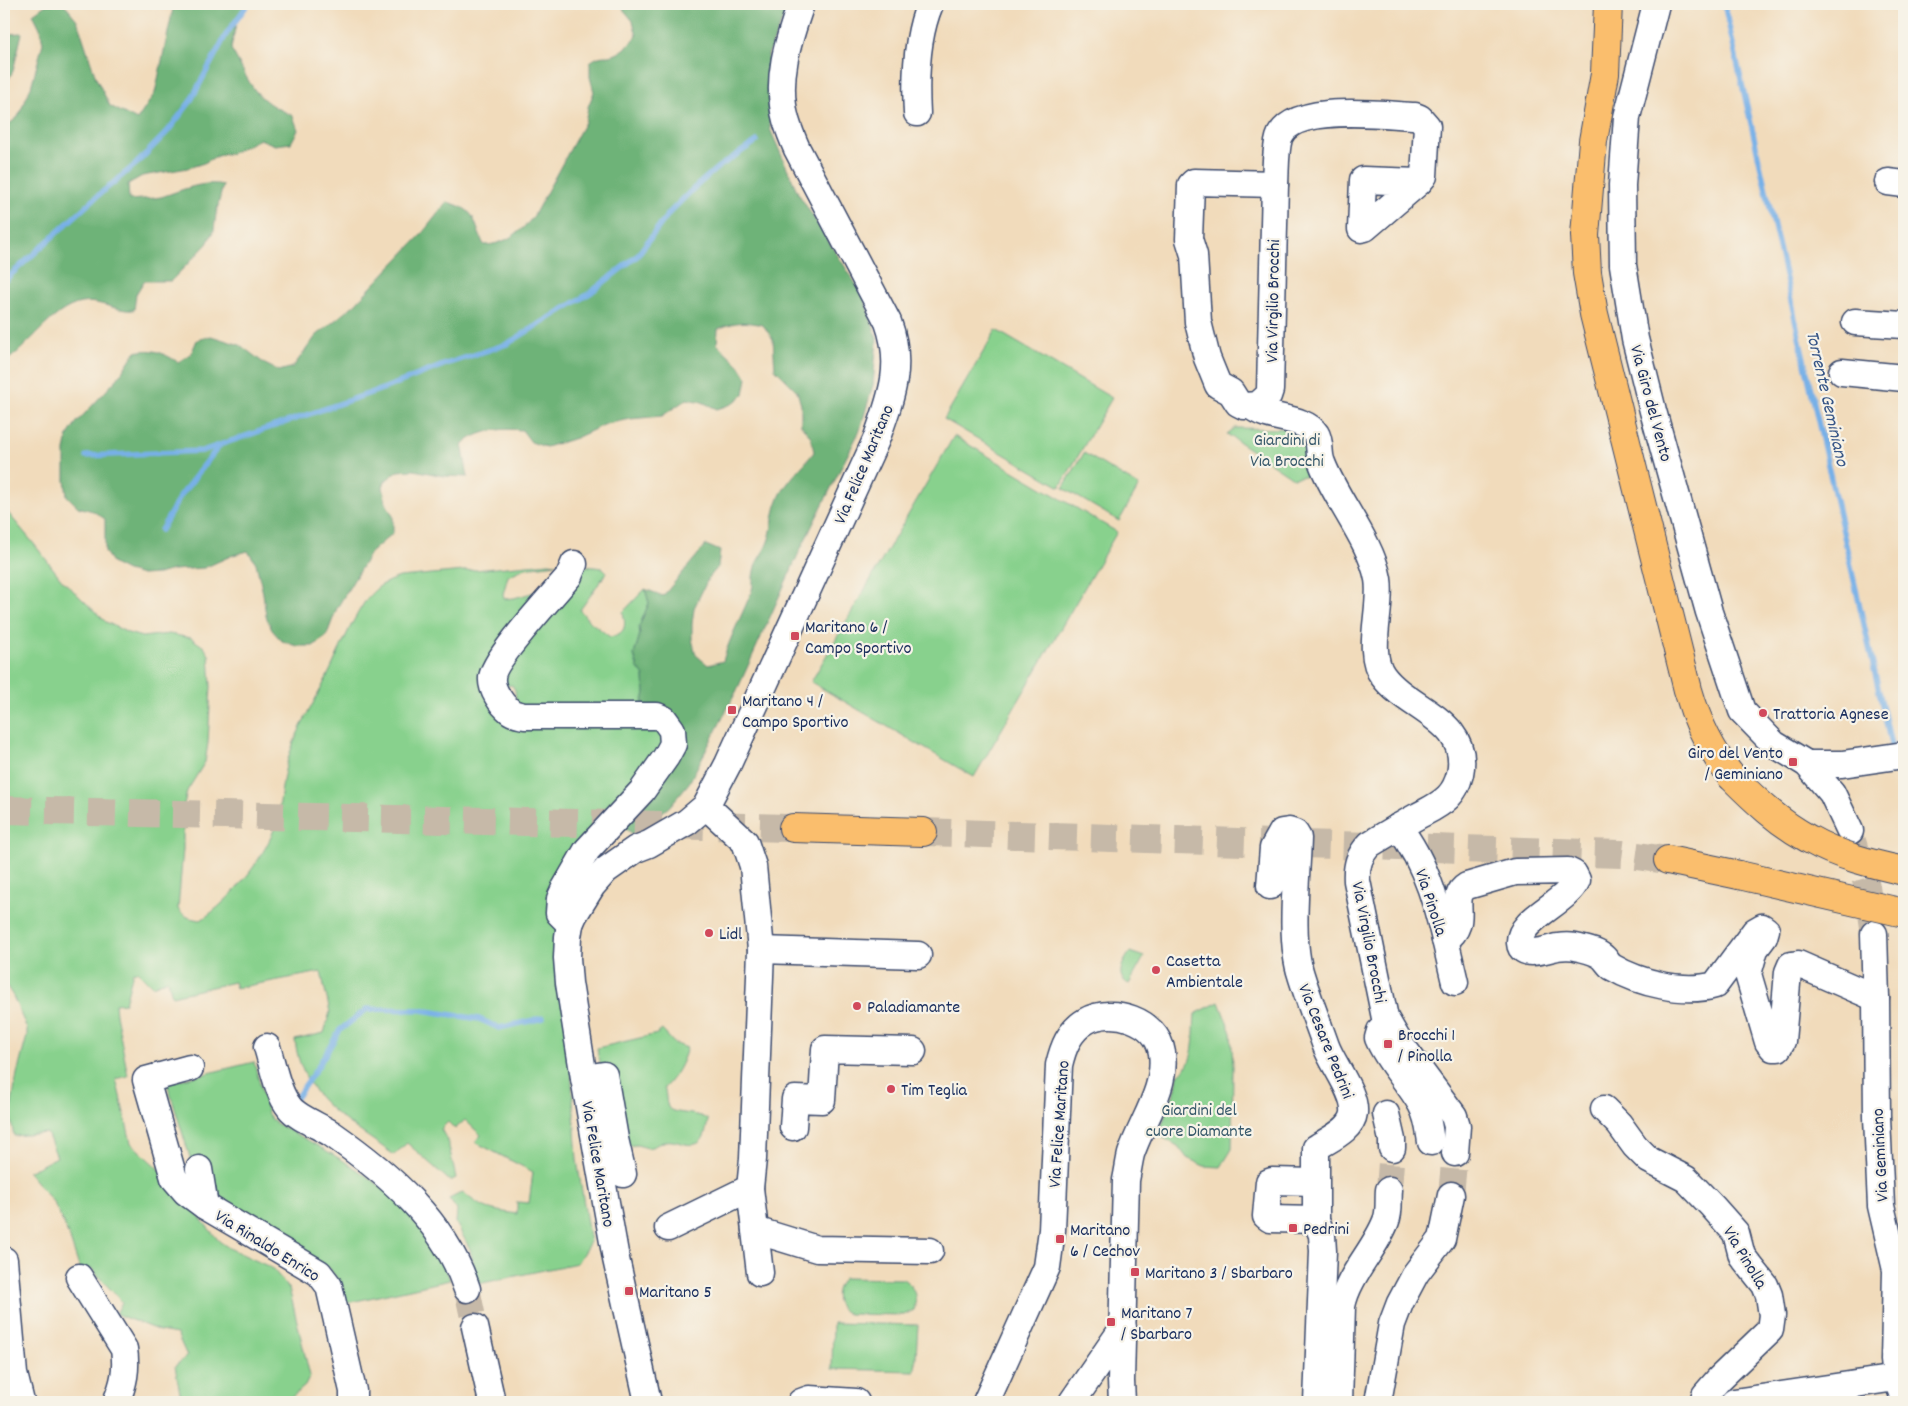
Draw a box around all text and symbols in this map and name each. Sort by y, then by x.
street label: Via Virgilio Brocchi [1261,239,1288,363]
water label: Torrente Geminiano [1797,328,1855,471]
street label: Via Giro del Vento [1622,342,1677,465]
street label: Via Felice Maritano [829,401,902,529]
park label: Giardini di Via Brocchi [1250,429,1324,475]
place label: Maritano 6 / Campo Sportivo [805,616,912,662]
marker: Maritano 6 / Campo Sportivo [789,630,801,642]
place label: Maritano 4 / Campo Sportivo [742,690,849,736]
place label: Trattoria Agnese [1773,703,1889,728]
marker: Maritano 4 / Campo Sportivo [726,704,738,716]
marker: Trattoria Agnese [1757,707,1769,719]
place label: Giro del Vento / Geminiano [1687,742,1783,788]
marker: Giro del Vento / Geminiano [1787,756,1799,768]
street label: Via Pinolla [1407,866,1452,940]
street label: Via Virgilio Brocchi [1344,880,1392,1005]
place label: Lidl [719,923,743,948]
marker: Lidl [703,927,715,939]
place label: Casetta Ambientale [1166,950,1243,996]
marker: Casetta Ambientale [1150,964,1162,976]
street label: Via Cesare Pedrini [1290,981,1359,1103]
place label: Paladiamante [867,996,960,1021]
marker: Paladiamante [851,1000,863,1012]
place label: Brocchi 1 / Pinolla [1398,1024,1455,1070]
marker: Brocchi 1 / Pinolla [1382,1038,1394,1050]
street label: Via Felice Maritano [1044,1060,1077,1189]
place label: Tim Teglia [901,1079,968,1104]
marker: Tim Teglia [885,1083,897,1095]
street label: Via Felice Maritano [573,1099,620,1229]
park label: Giardini del cuore Diamante [1146,1099,1252,1145]
street label: Via Geminiano [1867,1107,1896,1202]
street label: Via Rinaldo Enrico [209,1205,324,1289]
place label: Pedrini [1303,1218,1349,1243]
place label: Maritano 6 / Cechov [1070,1219,1140,1265]
marker: Pedrini [1287,1222,1299,1234]
street label: Via Pinolla [1715,1222,1773,1295]
marker: Maritano 6 / Cechov [1054,1233,1066,1245]
place label: Maritano 3 / Sbarbaro [1145,1262,1293,1287]
marker: Maritano 3 / Sbarbaro [1129,1266,1141,1278]
place label: Maritano 5 [639,1281,712,1306]
marker: Maritano 5 [623,1285,635,1297]
place label: Maritano 7 / Sbarbaro [1121,1302,1192,1348]
marker: Maritano 7 / Sbarbaro [1105,1316,1117,1328]

